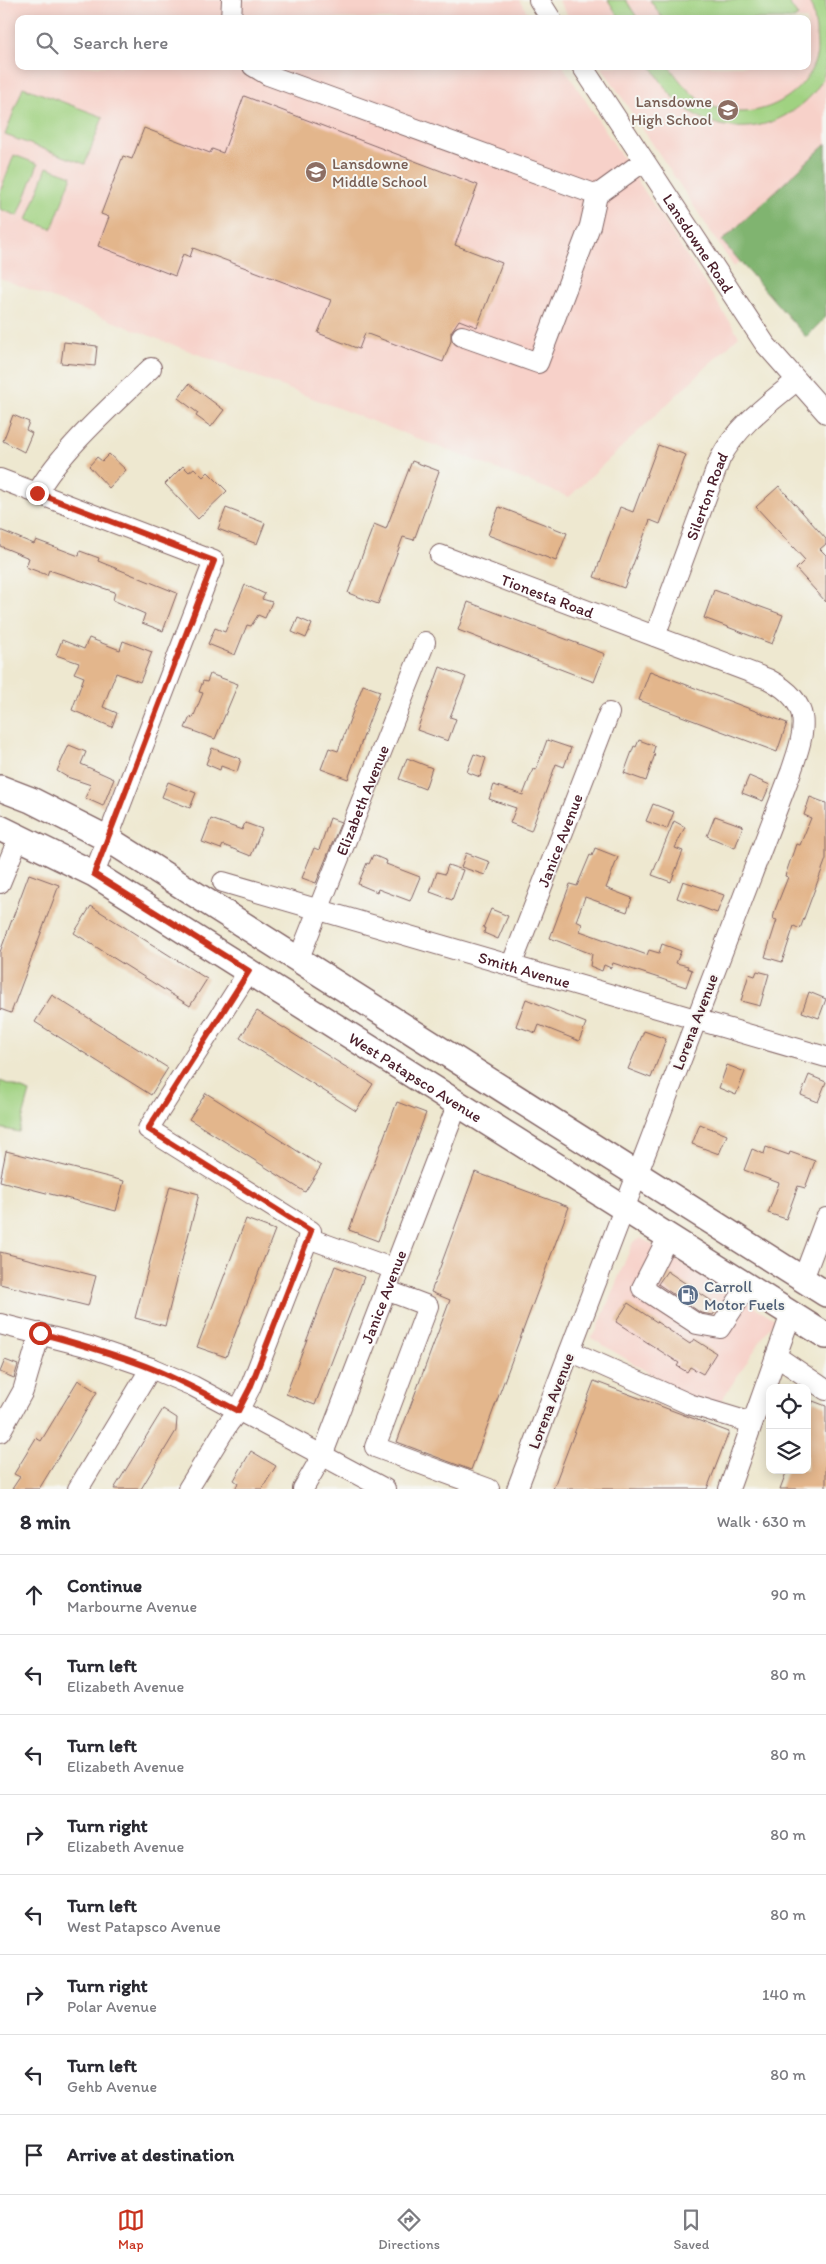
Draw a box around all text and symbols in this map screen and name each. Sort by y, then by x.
search box [15,15,811,70]
icon: search [33,29,61,57]
text: Search here [73,31,168,54]
place label: Lansdowne High School [631,92,712,129]
school or university icon: Lansdowne High School [716,98,740,122]
place label: Lansdowne Middle School [332,154,428,191]
school or university icon: Lansdowne Middle School [304,160,328,184]
street label: Lansdowne Road [659,190,738,296]
street label: Silerton Road [682,448,732,543]
route end [26,482,49,505]
street label: Tionesta Road [498,569,597,622]
street label: Elizabeth Avenue [331,742,393,858]
street label: Janice Avenue [533,791,586,889]
street label: Smith Avenue [476,947,573,992]
street label: Lorena Avenue [668,971,722,1073]
street label: West Patapsco Avenue [345,1028,486,1126]
street label: Janice Avenue [357,1247,410,1346]
place label: Carroll Motor Fuels [704,1277,785,1314]
fuel station icon: Carroll Motor Fuels [676,1283,700,1307]
route start [29,1322,52,1345]
street label: Lorena Avenue [524,1350,578,1452]
map controls [766,1384,811,1474]
button: locate [766,1384,811,1429]
button: layers [766,1429,811,1474]
text: 8 min [20,1509,70,1534]
text: Walk · 630 m [717,1512,806,1531]
text: Continue [67,1574,142,1597]
icon: ahead [20,1581,48,1609]
text: 90 m [771,1585,806,1604]
text: Marbourne Avenue [67,1597,197,1616]
text: Turn left [67,1654,137,1677]
icon: left [20,1661,48,1689]
text: 80 m [770,1665,806,1684]
text: Elizabeth Avenue [67,1677,184,1696]
text: Turn left [67,1734,137,1757]
icon: left [20,1741,48,1769]
text: 80 m [770,1745,806,1764]
text: Elizabeth Avenue [67,1757,184,1776]
text: Turn right [67,1814,148,1837]
icon: right [20,1821,48,1849]
text: 80 m [770,1825,806,1844]
text: Elizabeth Avenue [67,1837,184,1856]
text: Turn left [67,1894,137,1917]
icon: left [20,1901,48,1929]
text: 80 m [770,1905,806,1924]
text: West Patapsco Avenue [67,1917,221,1936]
text: Turn right [67,1974,148,1997]
icon: right [20,1981,48,2009]
text: 140 m [762,1985,806,2004]
text: Polar Avenue [67,1997,157,2016]
text: Turn left [67,2054,137,2077]
icon: left [20,2061,48,2089]
text: 80 m [770,2065,806,2084]
text: Gehb Avenue [67,2077,157,2096]
icon: arrive [20,2141,48,2169]
text: Arrive at destination [67,2143,234,2166]
tab: Map [117,2206,145,2253]
tab: Directions [378,2206,440,2253]
tab: Saved [673,2206,709,2253]

